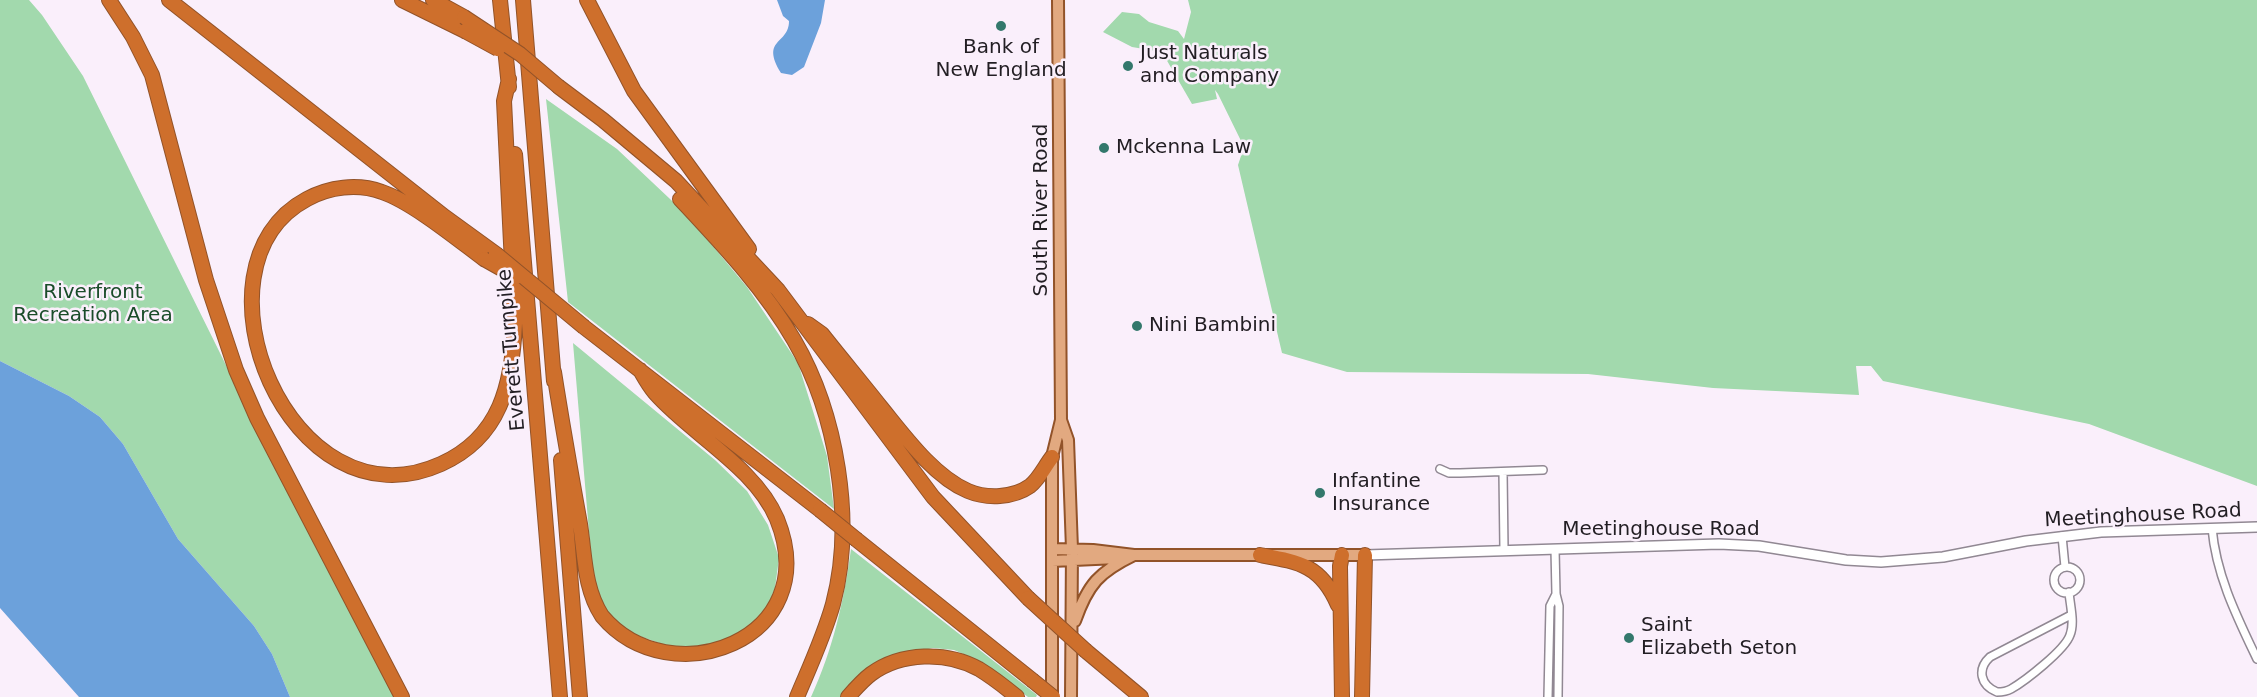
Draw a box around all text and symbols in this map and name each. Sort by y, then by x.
marker: Bank of New England [994,19,1008,33]
place label: Bank of New England [935,36,1067,83]
place label: Just Naturals and Company [1140,42,1279,89]
marker: Just Naturals and Company [1121,59,1135,73]
street label: South River Road [1030,124,1054,296]
place label: Mckenna Law [1116,136,1251,160]
marker: Mckenna Law [1097,141,1111,155]
street label: Everett Turnpike [493,268,531,432]
park label: Riverfront Recreation Area [13,281,173,328]
place label: Nini Bambini [1149,314,1276,338]
marker: Nini Bambini [1130,319,1144,333]
place label: Infantine Insurance [1332,470,1430,517]
marker: Infantine Insurance [1313,486,1327,500]
street label: Meetinghouse Road [2044,499,2242,533]
street label: Meetinghouse Road [1562,518,1760,542]
place label: Saint Elizabeth Seton [1641,614,1797,661]
marker: Saint Elizabeth Seton [1622,631,1636,645]

